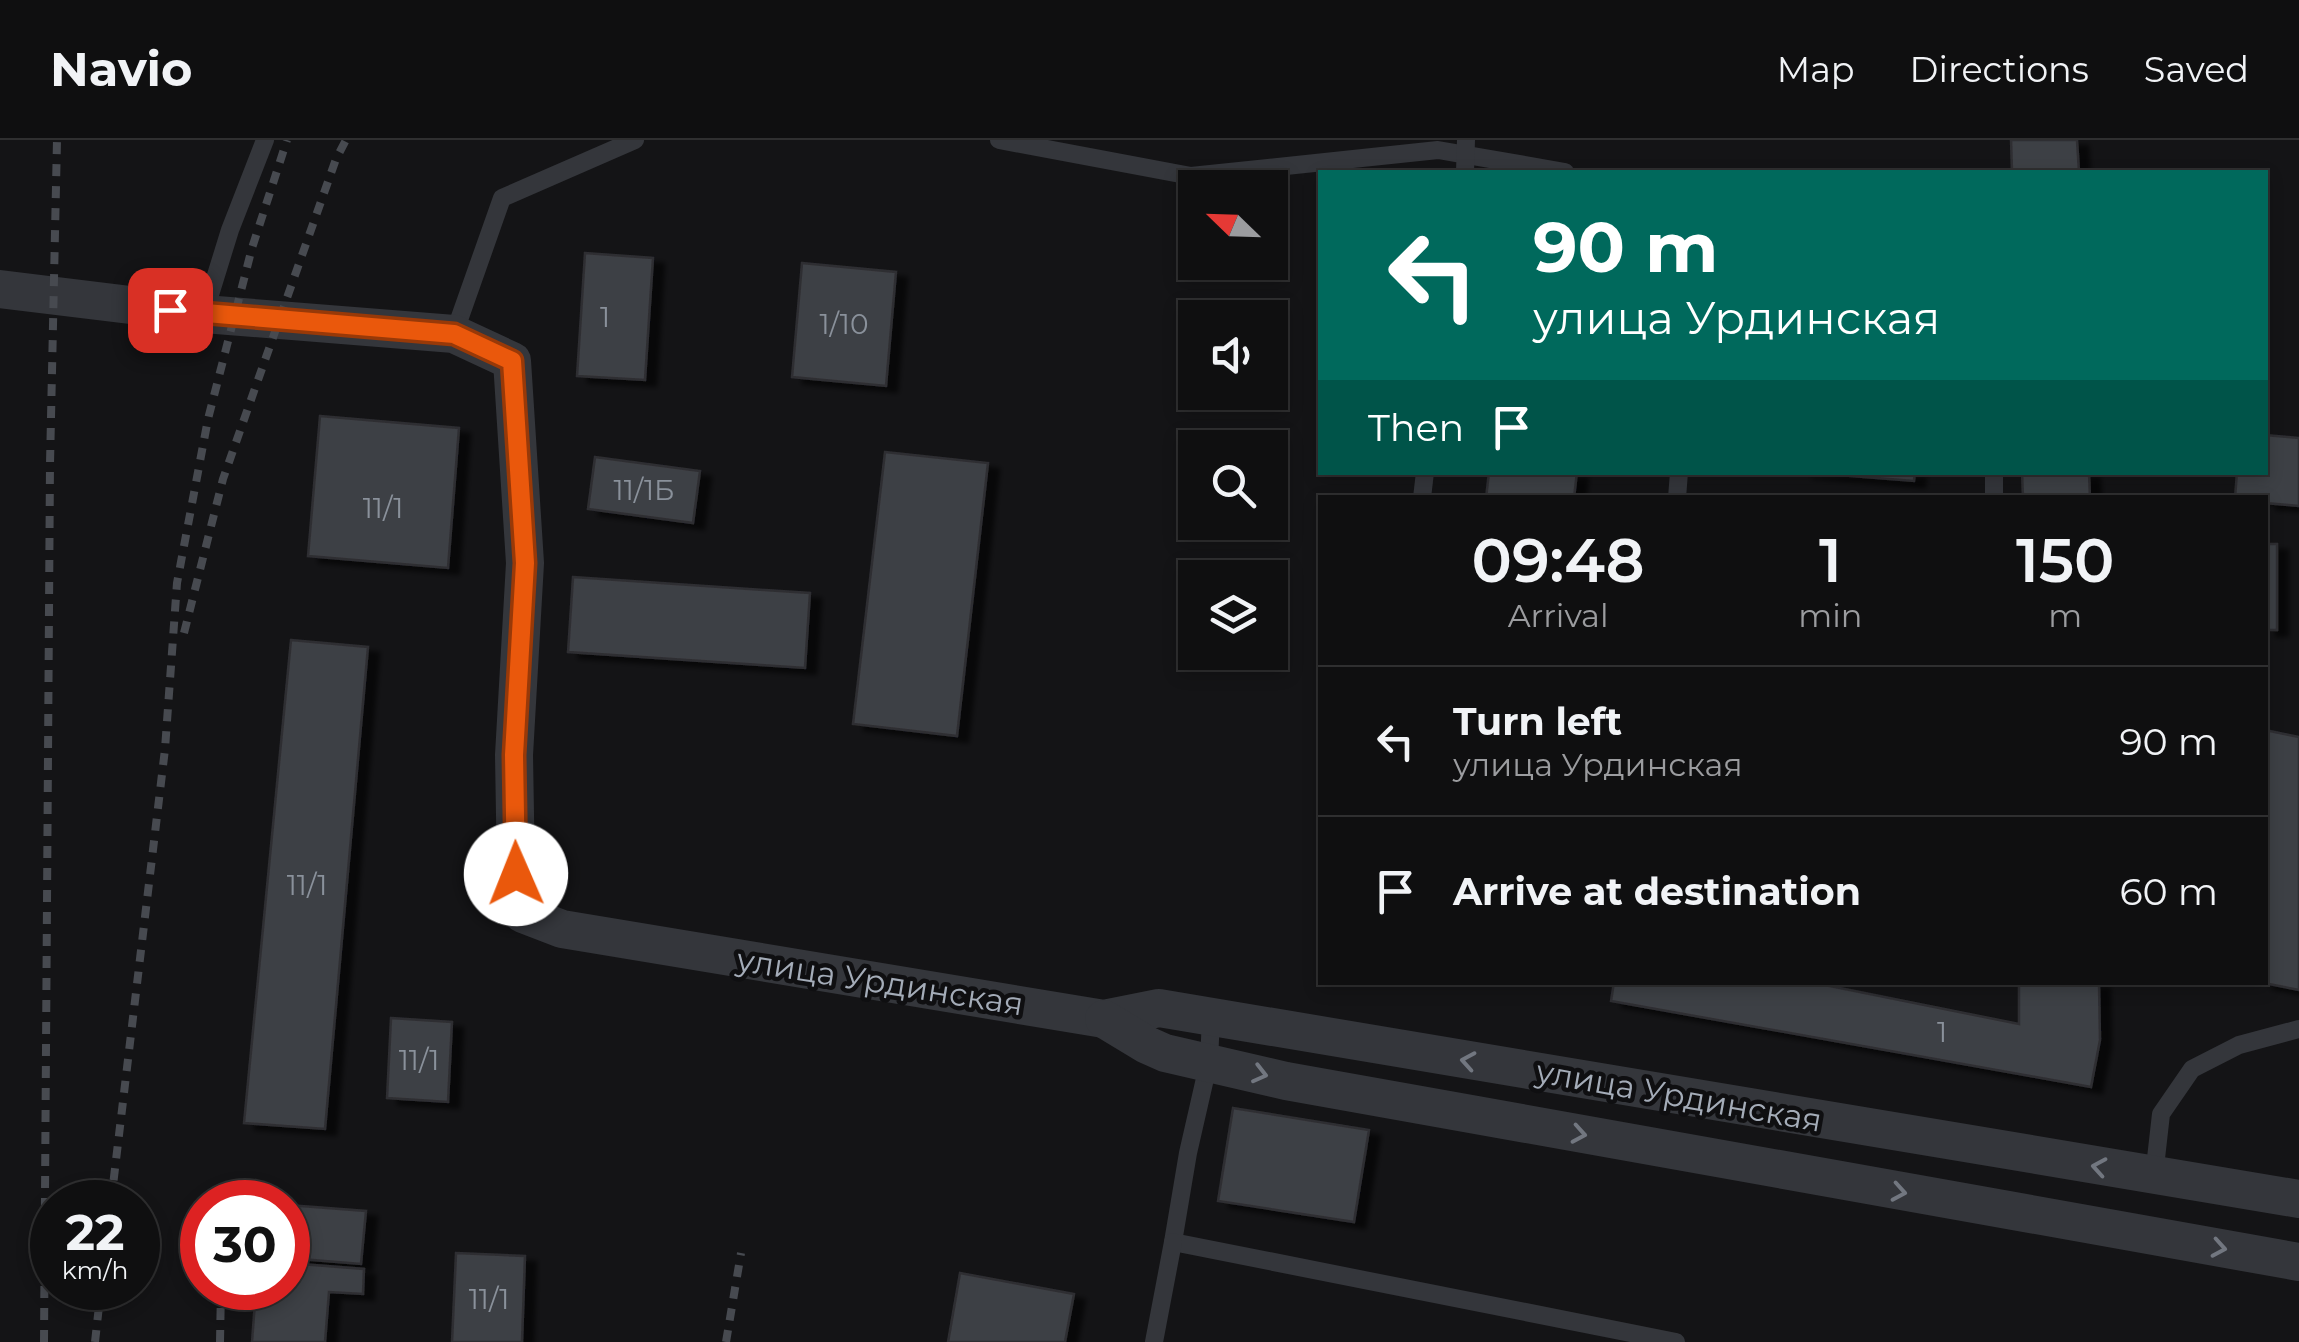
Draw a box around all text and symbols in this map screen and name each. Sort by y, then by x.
text: Navio [50,40,193,98]
text: Map [1777,48,1855,91]
text: Directions [1910,48,2089,91]
text: Saved [2144,48,2249,91]
north arrow [1178,170,1288,280]
map controls [1178,170,1288,670]
text: 90 m [1533,204,1718,290]
icon: left [1368,210,1498,340]
pin [128,268,213,353]
icon: arrive [143,283,198,338]
text: улица Урдинская [1533,290,1940,345]
house number: 1 [600,300,610,334]
button: sound [1178,300,1288,410]
house number: 1/10 [820,307,868,341]
icon: arrive [1484,400,1539,455]
text: Then [1368,404,1464,451]
button: search [1178,430,1288,540]
house number: 11/1Б [614,473,674,507]
house number: 11/1 [363,491,403,525]
text: 09:48 [1472,524,1645,597]
text: 1 [1819,524,1842,597]
text: 150 [2016,524,2114,597]
button: layers [1178,560,1288,670]
text: Arrival [1508,596,1609,635]
text: min [1798,596,1863,635]
text: m [2048,596,2082,635]
text: Turn left [1453,698,1622,745]
icon: left [1368,714,1423,769]
text: 90 m [2119,718,2218,765]
text: улица Урдинская [1453,745,1743,784]
position arrow [464,822,568,926]
icon: arrive [1368,864,1423,919]
house number: 11/1 [287,868,327,902]
text: Arrive at destination [1453,868,1861,915]
text: 60 m [2119,868,2218,915]
street label: улица Урдинская [733,939,1026,1023]
house number: 1 [1937,1015,1947,1049]
house number: 11/1 [399,1043,439,1077]
one-way arrow [1460,1051,1476,1072]
street label: улица Урдинская [1532,1051,1825,1140]
one-way arrow [1251,1063,1268,1084]
one-way arrow [1571,1123,1587,1144]
one-way arrow [2091,1157,2107,1178]
speed limit sign: 30 [180,1180,310,1310]
one-way arrow [1891,1181,1907,1202]
text: 22 [66,1202,125,1263]
one-way arrow [2211,1237,2227,1258]
text: km/h [62,1255,128,1285]
house number: 11/1 [469,1282,509,1316]

